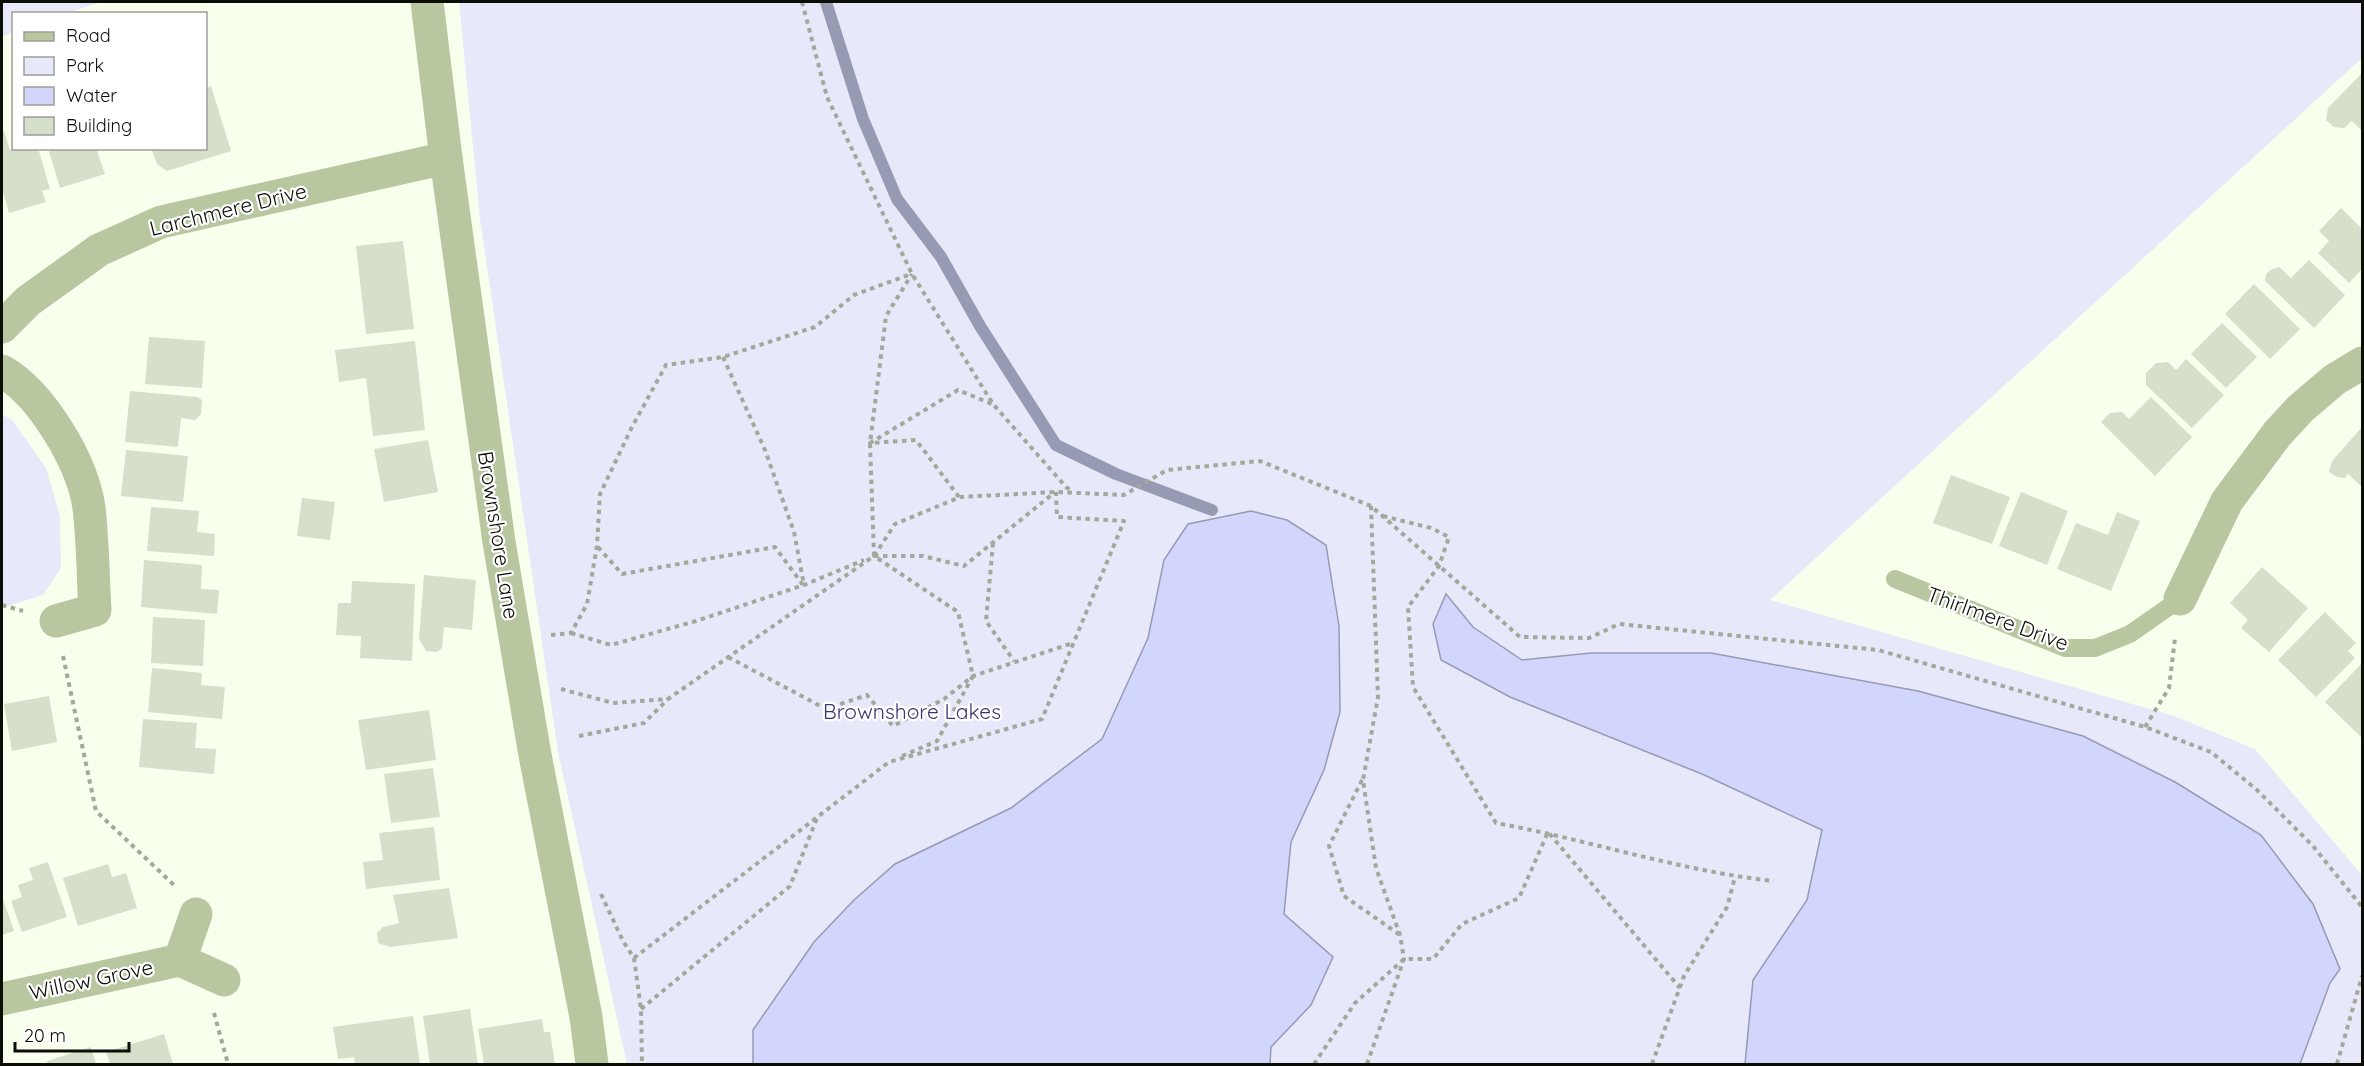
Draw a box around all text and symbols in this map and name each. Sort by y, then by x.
legend [12,12,207,150]
text: Road [66,24,111,47]
text: Park [66,54,104,77]
text: Water [66,84,117,107]
text: Building [66,114,132,137]
street label: Larchmere Drive [147,177,309,241]
street label: Brownshore Lane [473,449,525,621]
street label: Thirlmere Drive [1924,580,2072,656]
park label: Brownshore Lakes [823,698,1001,724]
street label: Willow Grove [27,953,155,1005]
scale bar [15,1015,129,1053]
text: 20 m [24,1024,66,1047]

